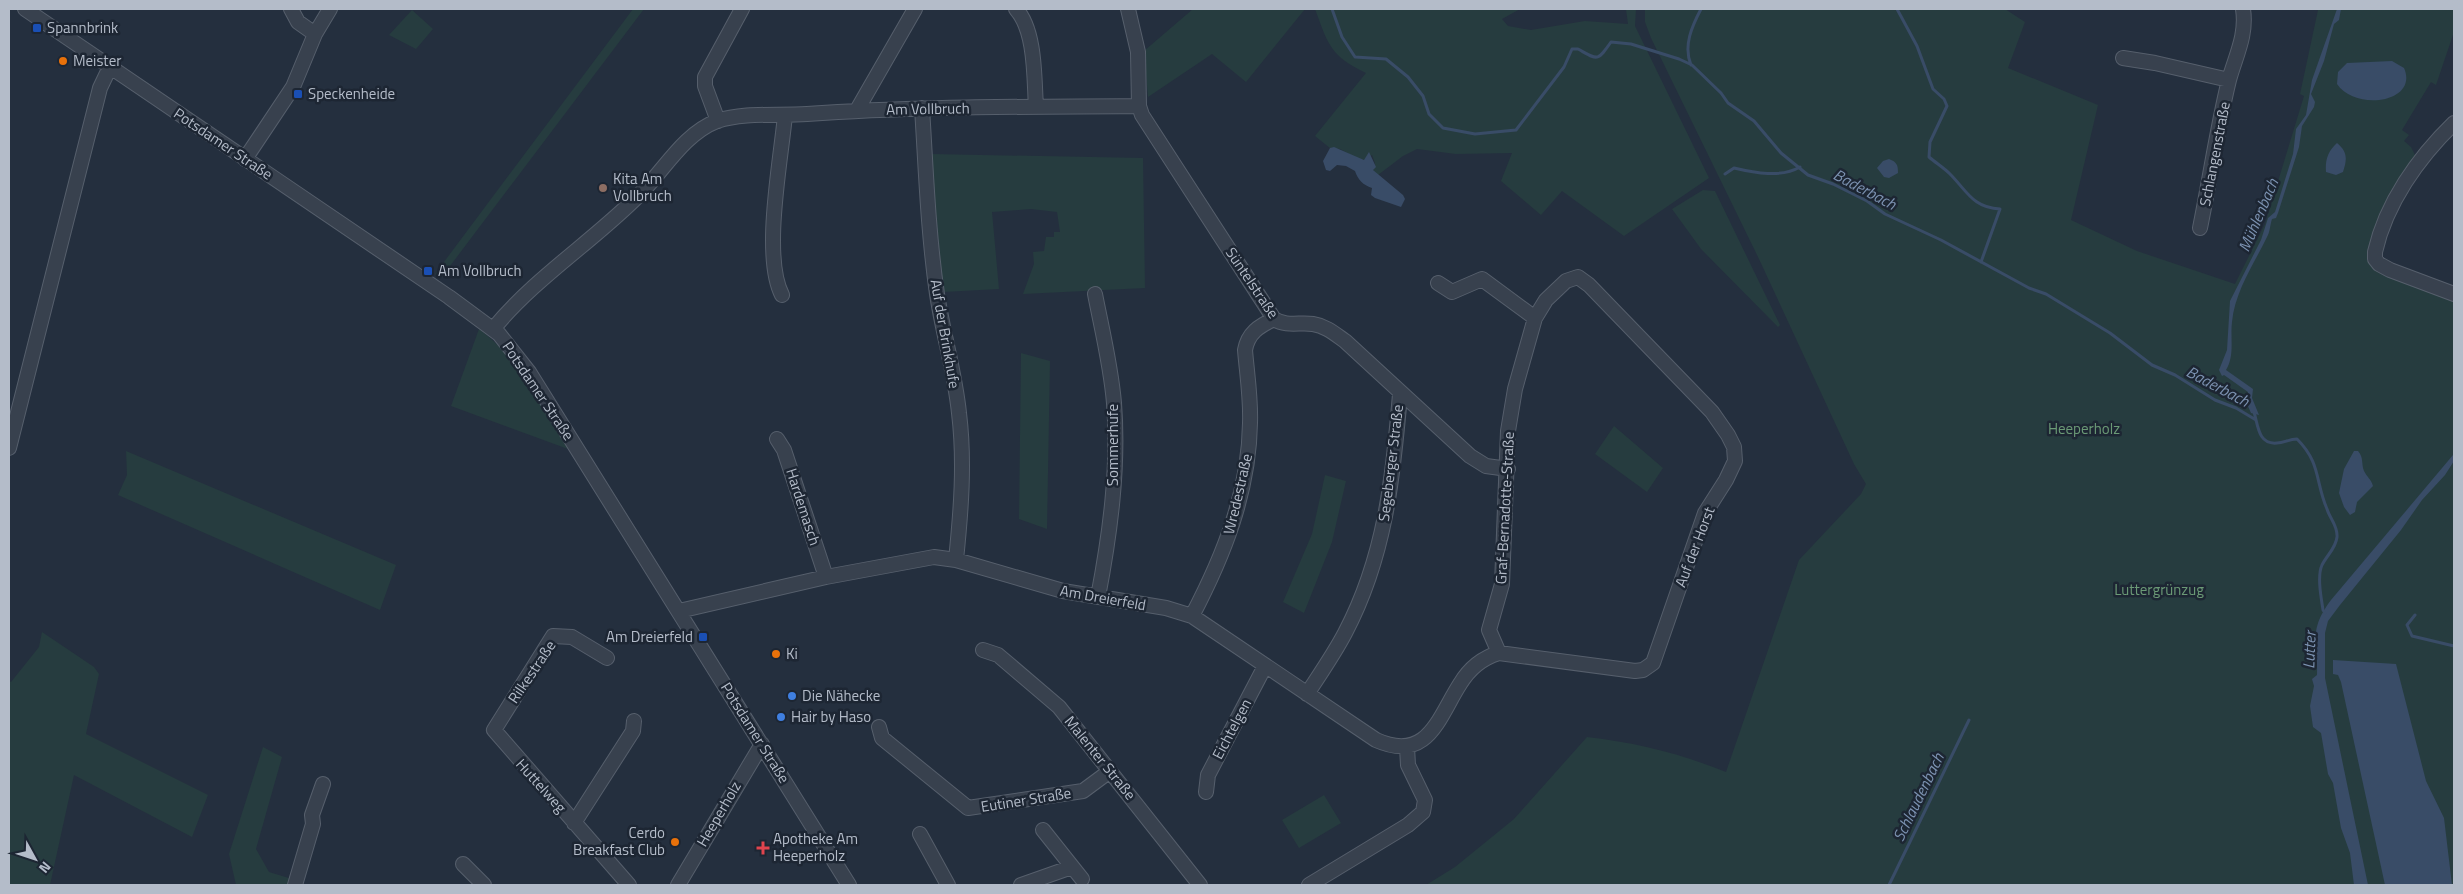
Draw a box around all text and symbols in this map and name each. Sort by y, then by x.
place label: Spannbrink [47,16,118,39]
marker: Spannbrink [31,22,43,34]
place label: Meister [73,49,121,72]
marker: Meister [57,55,69,67]
place label: Speckenheide [308,82,395,105]
marker: Speckenheide [292,88,304,100]
street label: Am Vollbruch [886,96,970,121]
street label: Schlangenstraße [2193,100,2236,208]
street label: Potsdamer Straße [169,102,277,185]
water label: Baderbach [1829,162,1902,216]
place label: Kita Am Vollbruch [613,167,672,207]
water label: Mühlenbach [2232,174,2285,255]
marker: Kita Am Vollbruch [597,182,609,194]
street label: Süntelstraße [1220,242,1285,323]
place label: Am Vollbruch [438,259,522,282]
marker: Am Vollbruch [422,265,434,277]
street label: Auf der Brinkhufe [925,277,966,390]
street label: Potsdamer Straße [497,337,580,445]
water label: Baderbach [2182,359,2255,413]
street label: Segeberger Straße [1372,403,1409,523]
street label: Sommerhufe [1101,404,1124,486]
park label: Heeperholz [2048,417,2120,440]
street label: Graf-Bernadotte-Straße [1489,431,1520,585]
street label: Wredestraße [1217,451,1258,537]
street label: Hardemasch [780,465,827,548]
street label: Auf der Horst [1669,503,1721,590]
park label: Luttergrünzug [2114,578,2204,601]
street label: Am Dreierfeld [1058,579,1148,616]
place label: Am Dreierfeld [606,625,693,648]
water label: Lutter [2296,629,2322,669]
marker: Am Dreierfeld [697,631,709,643]
street label: Rilkestraße [502,636,561,708]
place label: Ki [786,642,798,665]
marker: Ki [770,648,782,660]
street label: Potsdamer Straße [715,678,796,788]
place label: Die Nähecke [802,684,880,707]
marker: Die Nähecke [786,690,798,702]
street label: Eichtelgen [1206,694,1257,763]
place label: Hair by Haso [791,705,871,728]
marker: Hair by Haso [775,711,787,723]
street label: Malenter Straße [1059,711,1142,805]
water label: Schlaudenbach [1886,748,1950,845]
street label: Huttelweg [511,753,572,818]
street label: Heeperholz [691,777,747,851]
street label: Eutiner Straße [979,781,1073,818]
place label: Cerdo Breakfast Club [573,821,665,861]
place label: Apotheke Am Heeperholz [773,827,858,867]
north arrow [10,834,60,884]
marker: Cerdo Breakfast Club [669,836,681,848]
marker: Apotheke Am Heeperholz [757,842,769,854]
text: N [34,857,57,878]

